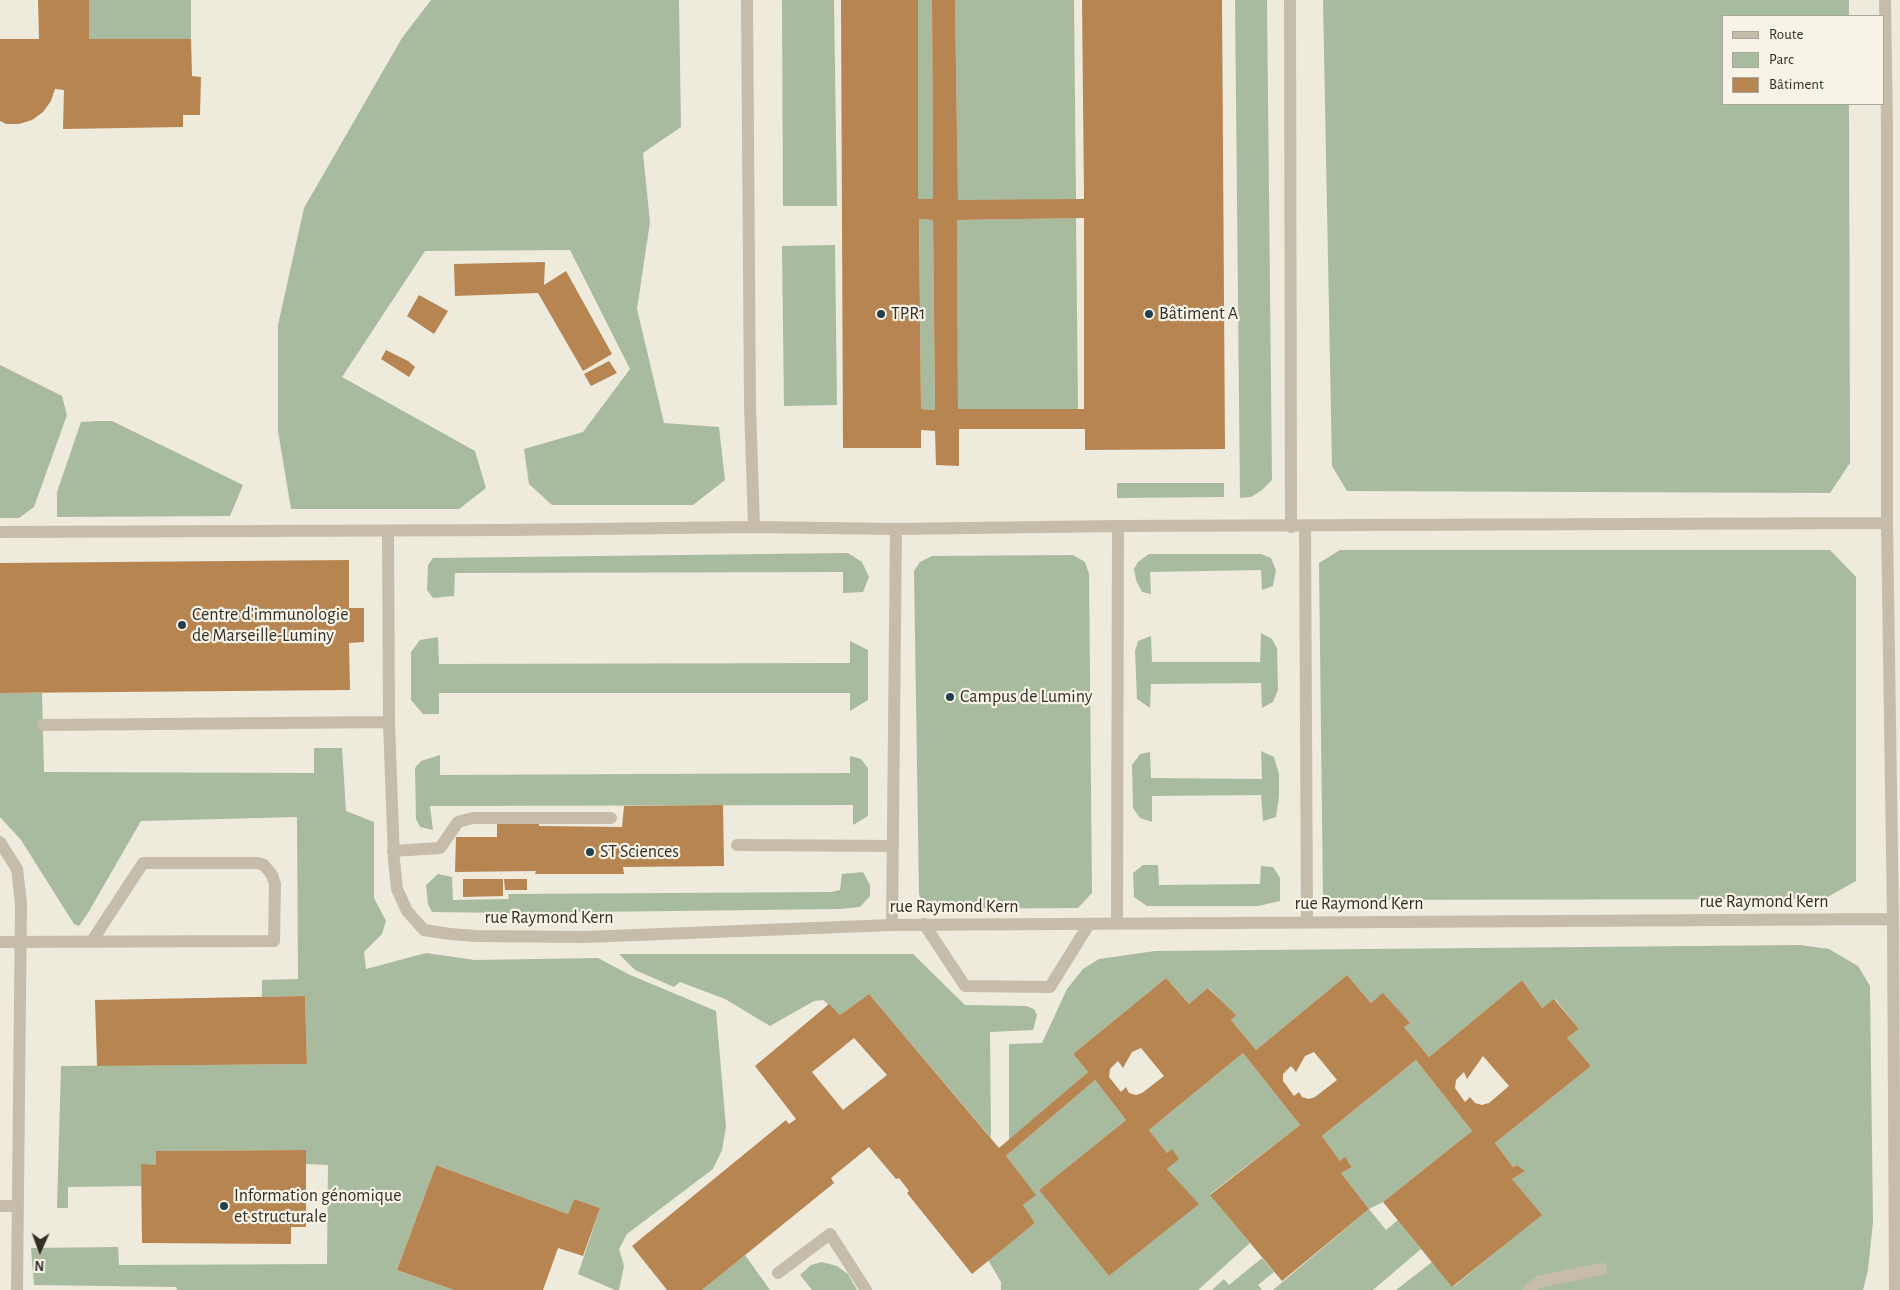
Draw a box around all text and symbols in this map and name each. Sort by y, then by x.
legend [1722,15,1885,105]
text: Route [1769,27,1803,42]
text: Parc [1769,52,1794,67]
text: Bâtiment [1769,77,1824,92]
place label: TPR1 [891,303,925,325]
place label: Bâtiment A [1159,303,1238,325]
marker: TPR1 [875,308,887,320]
marker: Bâtiment A [1143,308,1155,320]
place label: Centre d'immunologie de Marseille-Luminy [192,604,349,646]
marker: Centre d'immunologie de Marseille-Luminy [176,619,188,631]
place label: Campus de Luminy [960,686,1092,708]
marker: Campus de Luminy [944,691,956,703]
place label: ST Sciences [600,841,679,863]
marker: ST Sciences [584,846,596,858]
street label: rue Raymond Kern [1699,891,1829,913]
street label: rue Raymond Kern [1294,893,1424,915]
street label: rue Raymond Kern [889,896,1019,918]
street label: rue Raymond Kern [484,907,614,929]
place label: Information génomique et structurale [234,1185,401,1228]
marker: Information génomique et structurale [218,1200,230,1212]
north arrow [15,1225,65,1275]
text: N [34,1258,45,1272]

